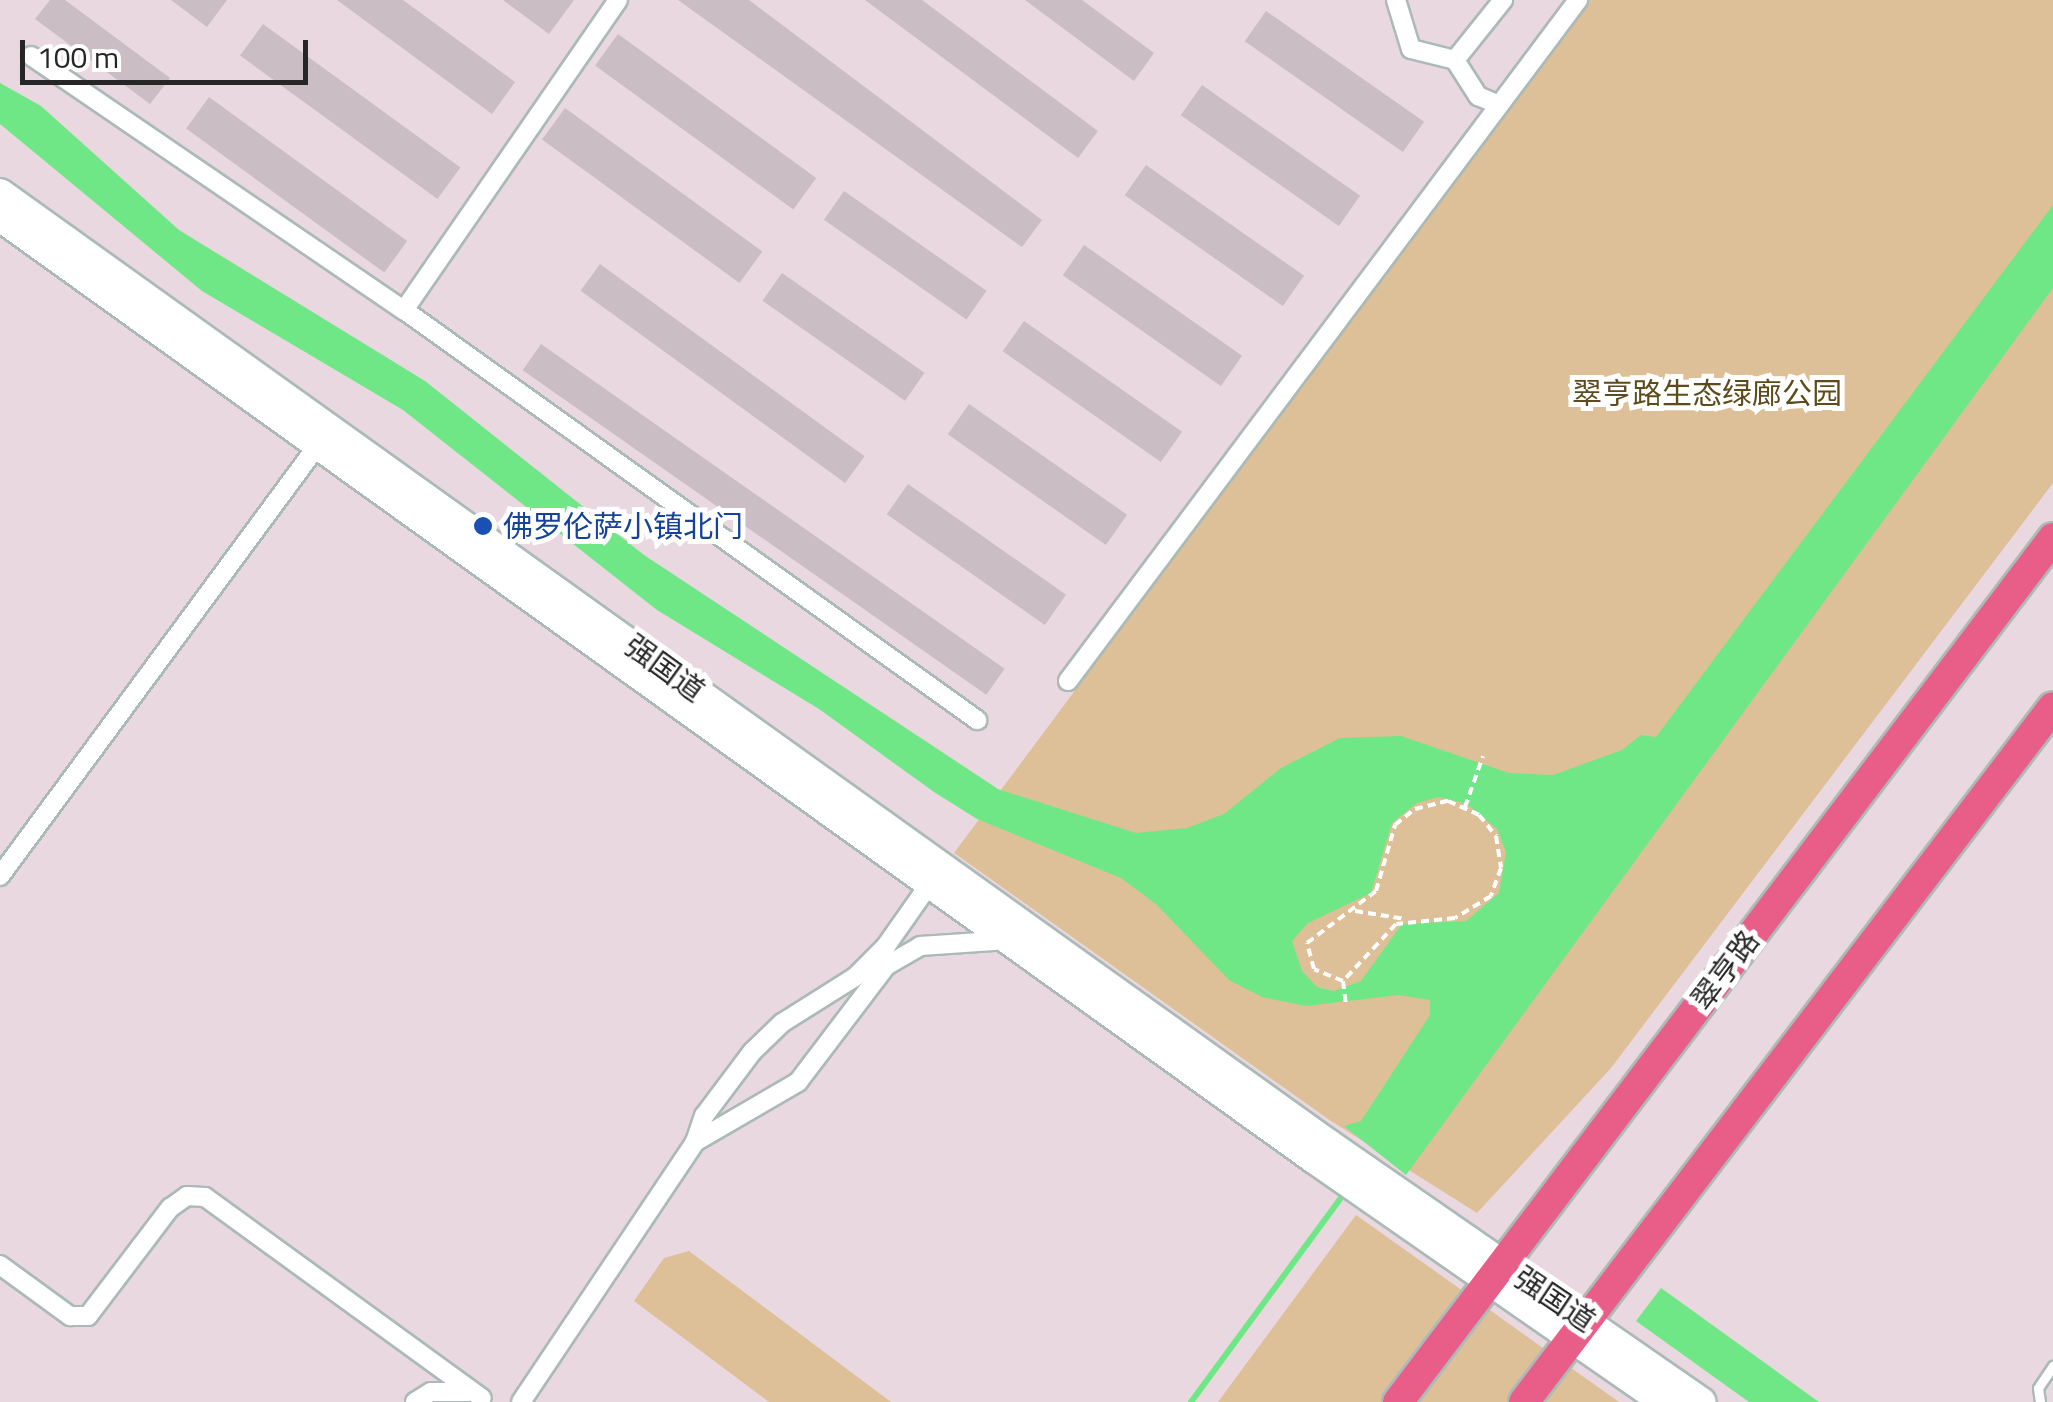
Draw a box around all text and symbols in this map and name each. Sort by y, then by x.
scale bar [25,20,312,82]
text: 100 m [37,34,119,80]
park label: 翠亨路生态绿廊公园 [1572,375,1842,411]
place label: 佛罗伦萨小镇北门 [503,508,743,544]
marker: 佛罗伦萨小镇北门 [472,515,494,537]
street label: 强国道 [618,627,712,709]
street label: 翠亨路 [1684,923,1766,1017]
street label: 强国道 [1508,1259,1602,1339]

